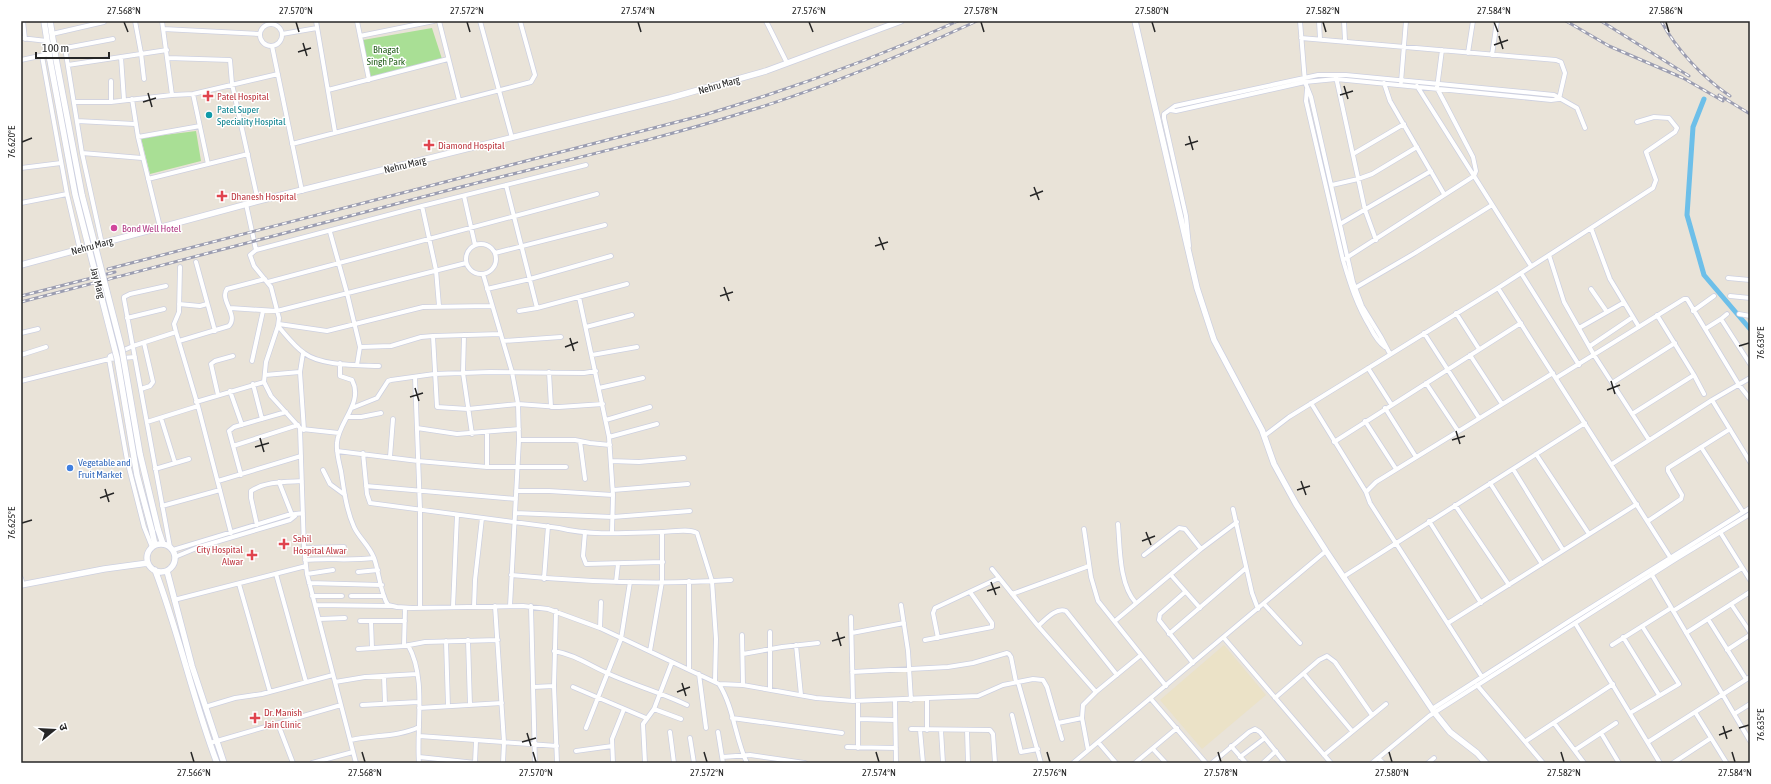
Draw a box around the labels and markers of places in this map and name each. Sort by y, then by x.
marker: Patel Hospital [202,90,214,102]
place label: Patel Hospital [217,91,269,102]
place label: Patel Super Speciality Hospital [217,104,286,127]
marker: Patel Super Speciality Hospital [204,110,214,120]
marker: Diamond Hospital [423,139,435,151]
place label: Diamond Hospital [438,140,505,151]
marker: Dhanesh Hospital [216,190,228,202]
place label: Dhanesh Hospital [231,191,297,202]
marker: Bond Well Hotel [109,223,119,233]
place label: Bond Well Hotel [122,223,181,234]
place label: Vegetable and Fruit Market [78,457,131,480]
marker: Vegetable and Fruit Market [65,463,75,473]
place label: Sahil Hospital Alwar [293,533,348,556]
marker: Sahil Hospital Alwar [278,538,290,550]
place label: City Hospital Alwar [197,544,244,567]
marker: City Hospital Alwar [246,549,258,561]
place label: Dr. Manish Jain Clinic [264,707,302,730]
marker: Dr. Manish Jain Clinic [249,712,261,724]

